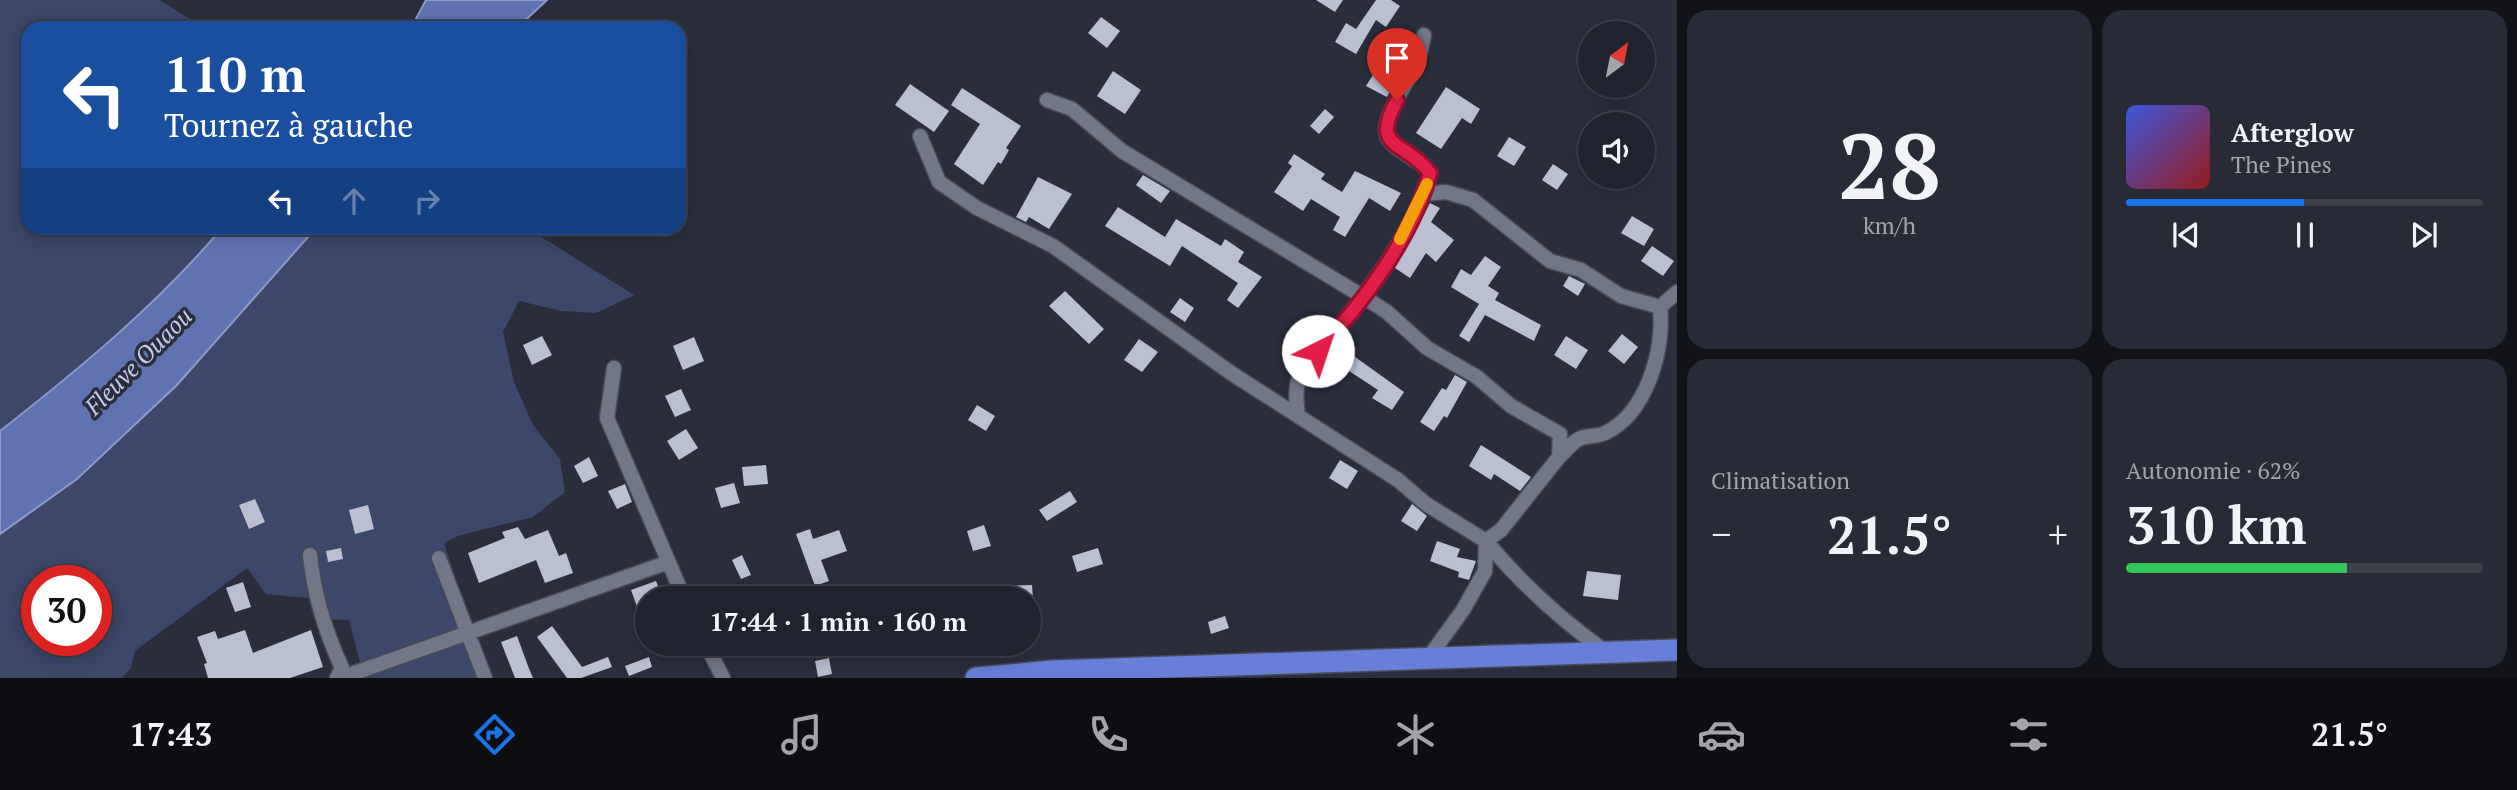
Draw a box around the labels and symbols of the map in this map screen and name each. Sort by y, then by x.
north arrow [1578,21,1656,98]
pin [1367,28,1427,100]
water label: Fleuve Ouaou [77,300,199,422]
position arrow [1281,314,1355,388]
speed limit sign: 30 [21,565,112,656]

